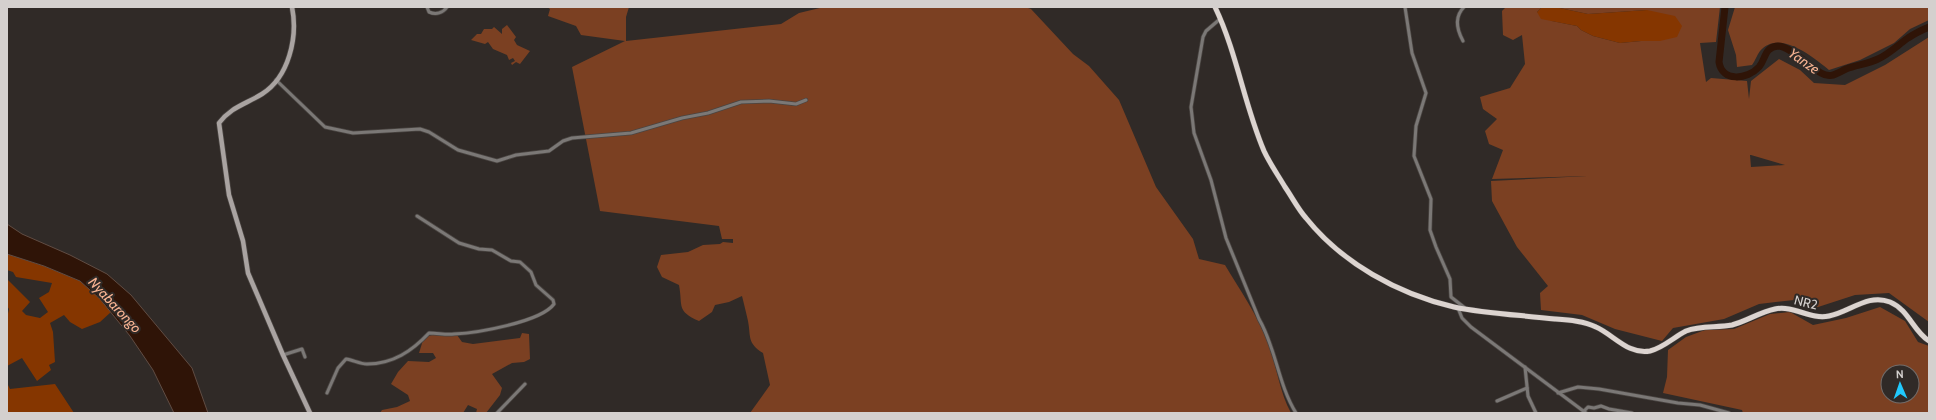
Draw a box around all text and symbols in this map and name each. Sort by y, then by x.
water label: Yanze [1785,44,1823,78]
water label: Nyabarongo [85,273,145,337]
street label: NR2 [1793,291,1820,313]
north arrow [1880,364,1920,404]
text: N [1896,367,1904,381]

